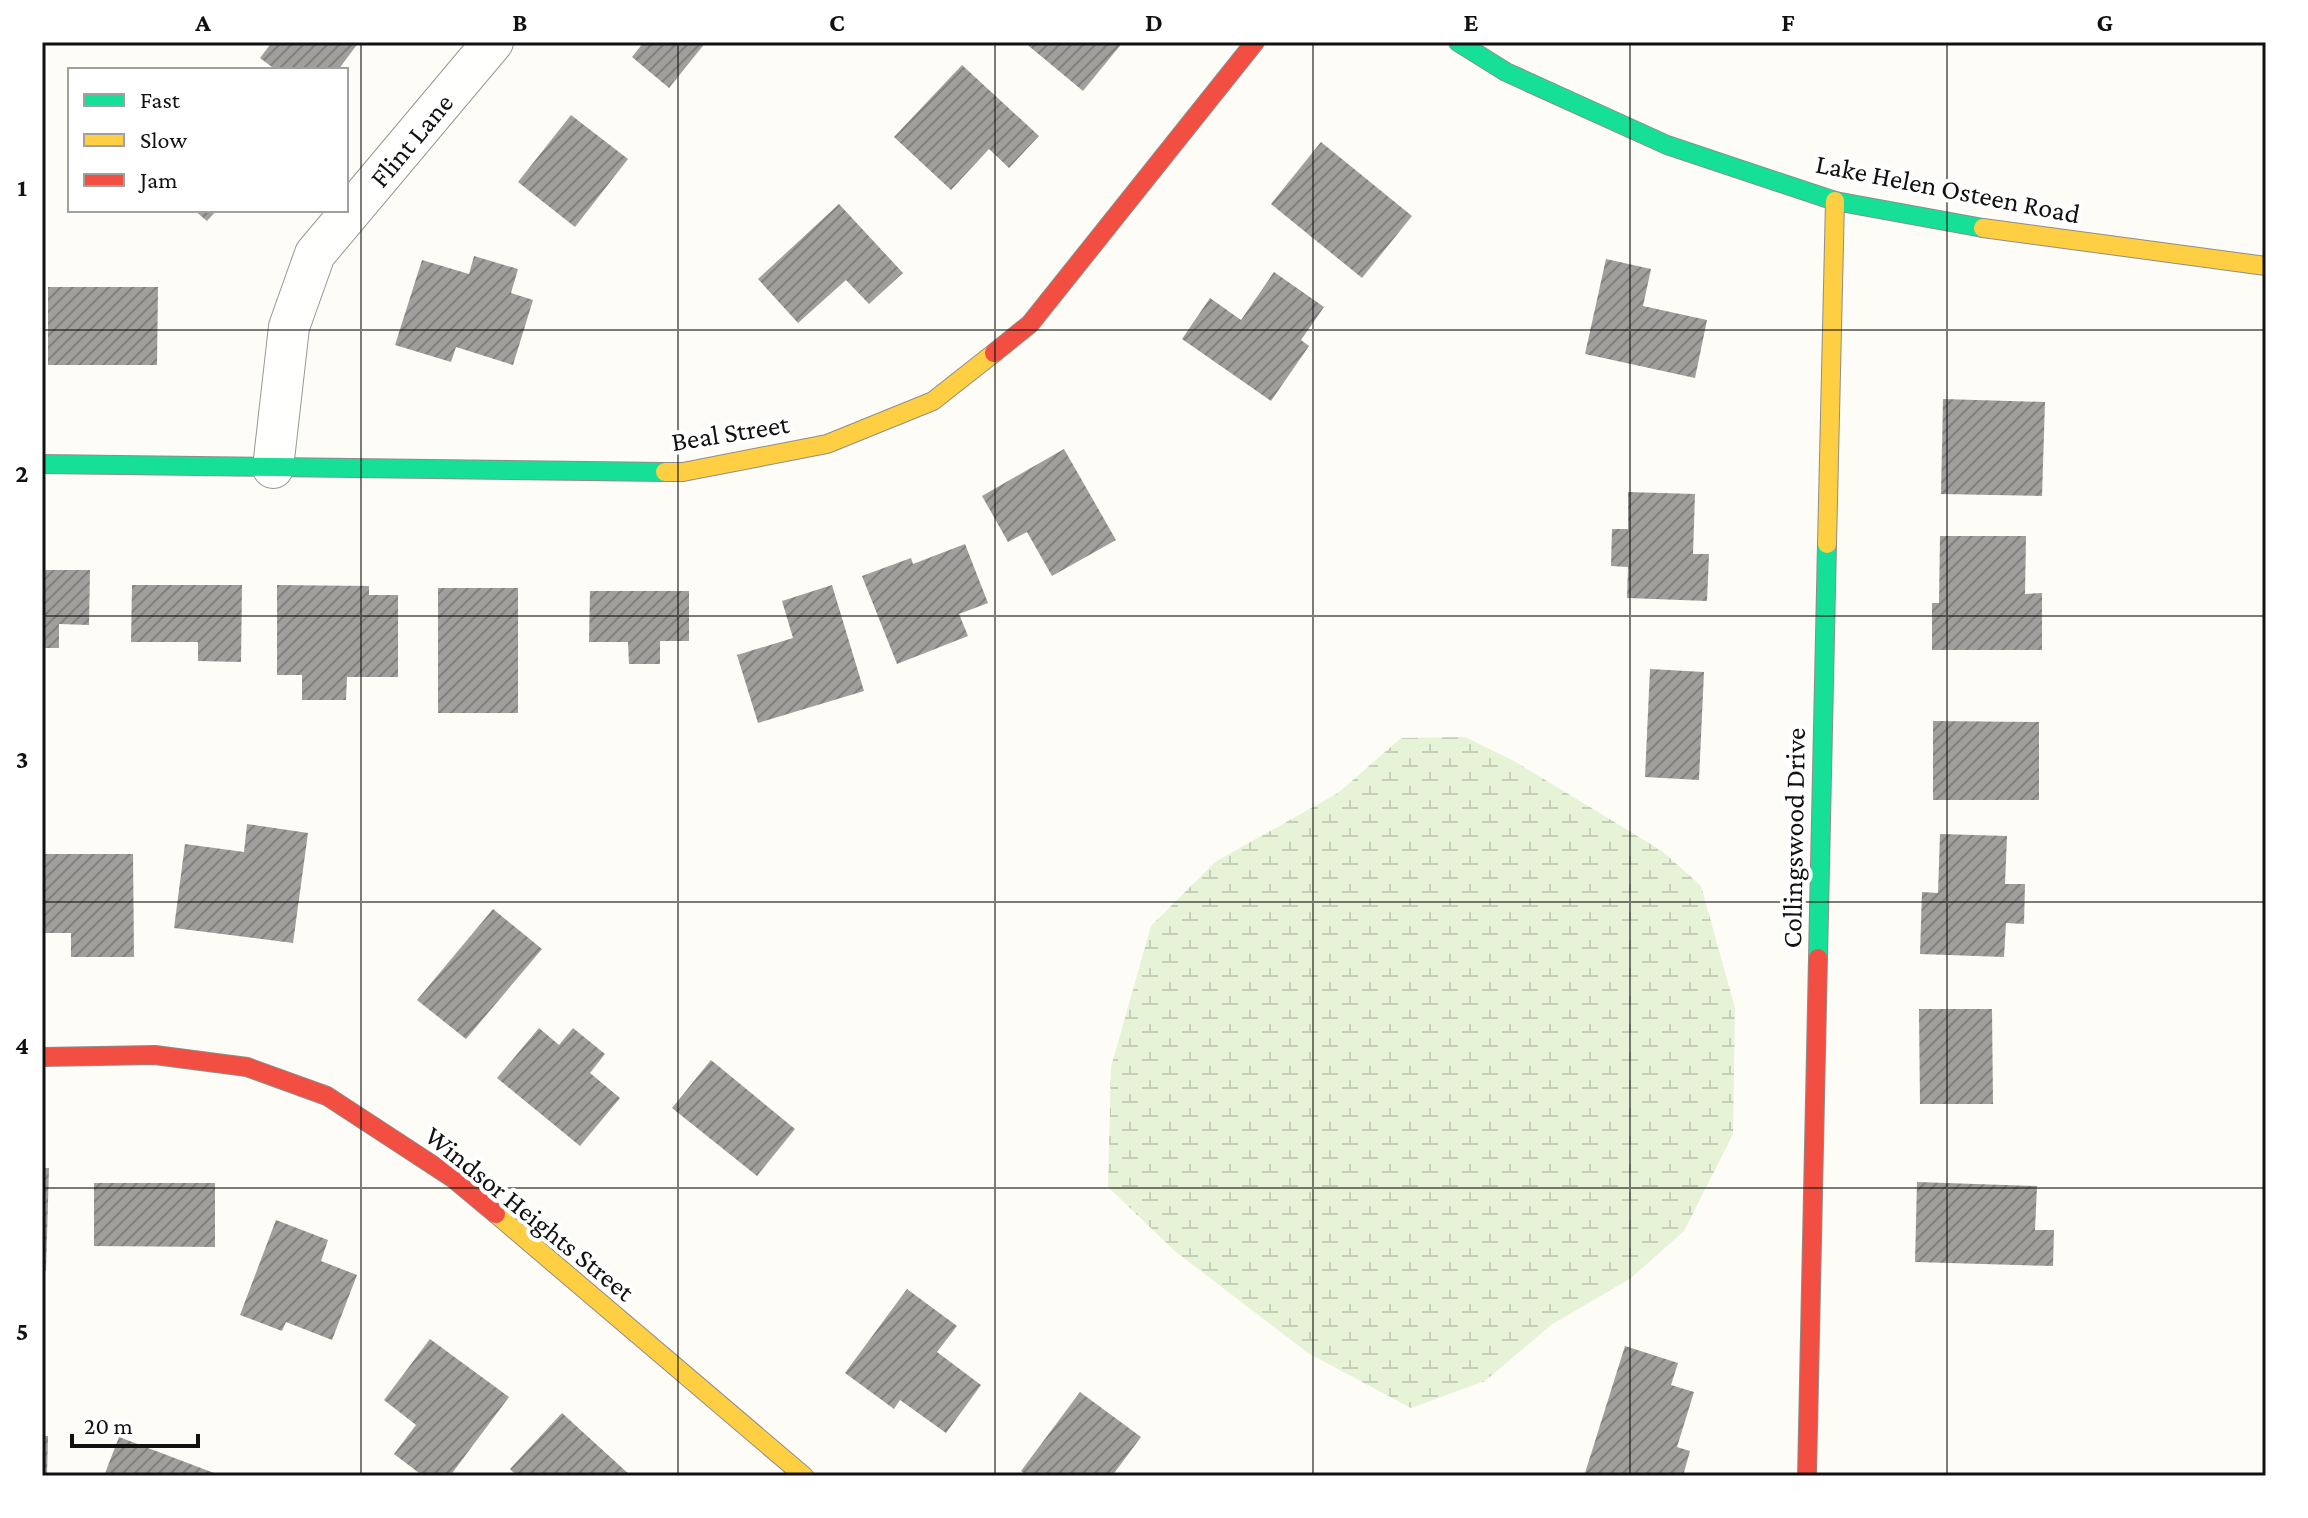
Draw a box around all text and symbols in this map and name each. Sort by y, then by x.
text: A [194,8,211,37]
text: B [512,8,528,37]
text: C [829,8,845,37]
text: D [1145,8,1163,37]
text: E [1464,8,1479,37]
text: F [1781,8,1795,37]
text: G [2097,8,2113,37]
legend [68,68,348,212]
text: Fast [140,86,181,113]
street label: Flint Lane [363,87,459,193]
text: Slow [140,126,187,153]
street label: Lake Helen Osteen Road [1813,148,2083,229]
text: Jam [138,166,178,193]
text: 1 [17,173,27,202]
street label: Beal Street [669,408,792,457]
text: 2 [15,459,29,488]
street label: Collingswood Drive [1776,727,1811,949]
text: 3 [16,745,28,774]
text: 4 [15,1031,29,1060]
street label: Windsor Heights Street [419,1120,641,1308]
text: 5 [16,1317,28,1346]
scale bar [72,1398,198,1448]
text: 20 m [84,1412,133,1439]

